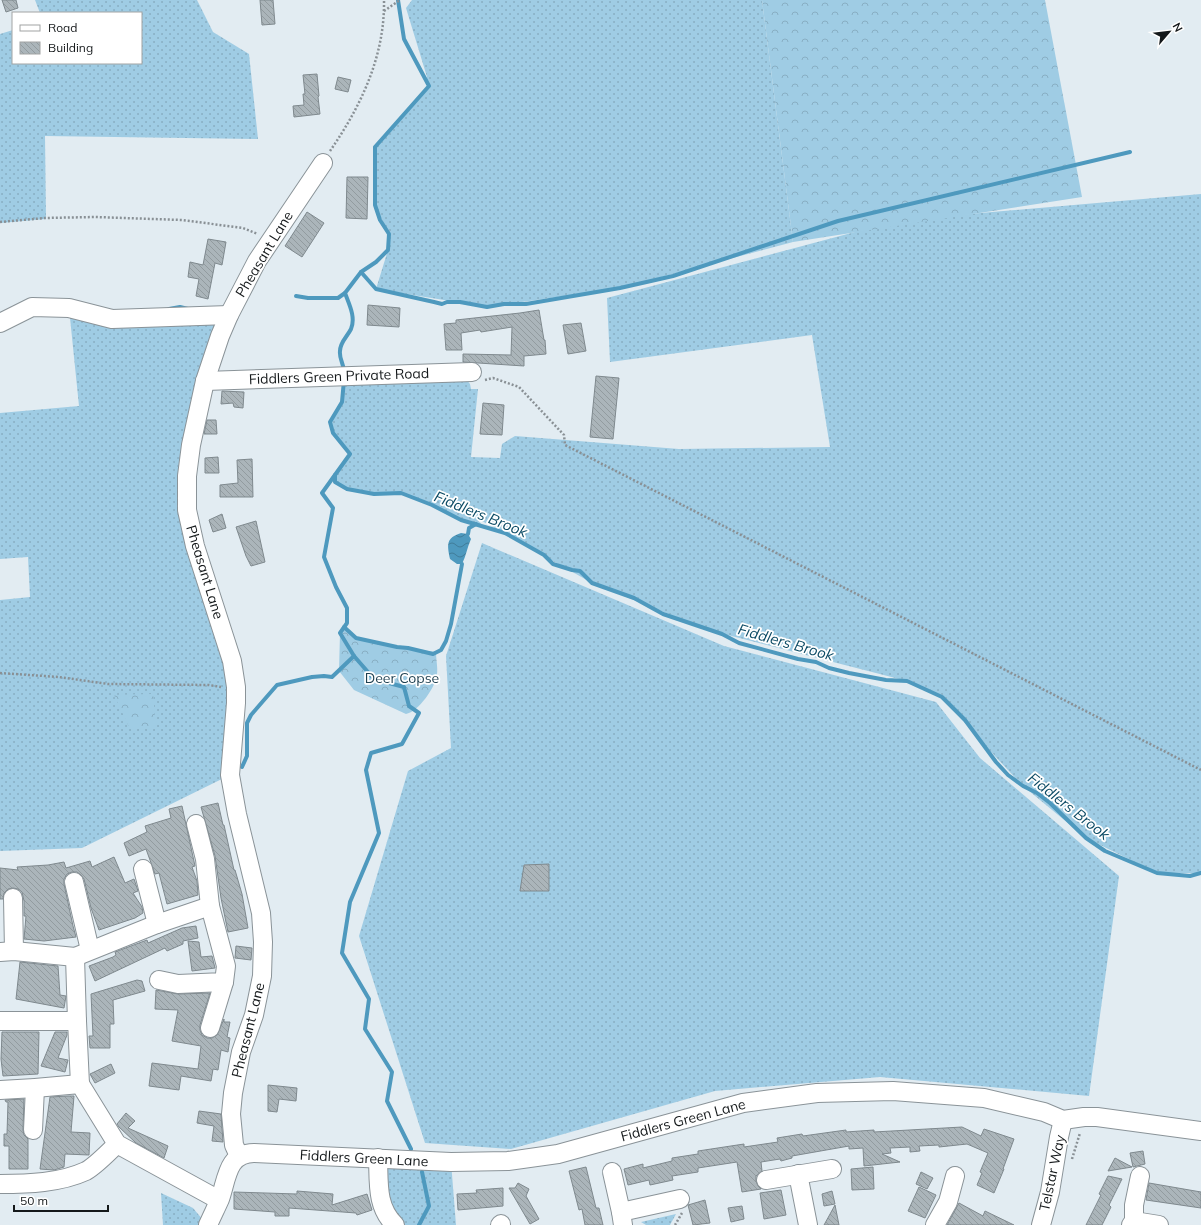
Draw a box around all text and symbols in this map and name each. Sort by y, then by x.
legend [12,12,142,64]
north arrow [1149,12,1189,52]
text: Road [48,20,77,35]
text: N [1170,20,1186,34]
text: Building [48,40,93,55]
street label: Pheasant Lane [231,208,297,300]
street label: Fiddlers Green Private Road [249,364,429,388]
water label: Fiddlers Brook [432,487,532,542]
street label: Pheasant Lane [182,523,228,621]
water label: Fiddlers Brook [736,619,837,665]
park label: Deer Copse [365,669,439,687]
water label: Fiddlers Brook [1024,768,1115,845]
street label: Pheasant Lane [227,981,269,1079]
street label: Fiddlers Green Lane [618,1095,748,1145]
street label: Telstar Way [1035,1133,1069,1213]
street label: Fiddlers Green Lane [299,1146,429,1170]
scale bar [14,1187,108,1213]
text: 50 m [20,1193,48,1208]

